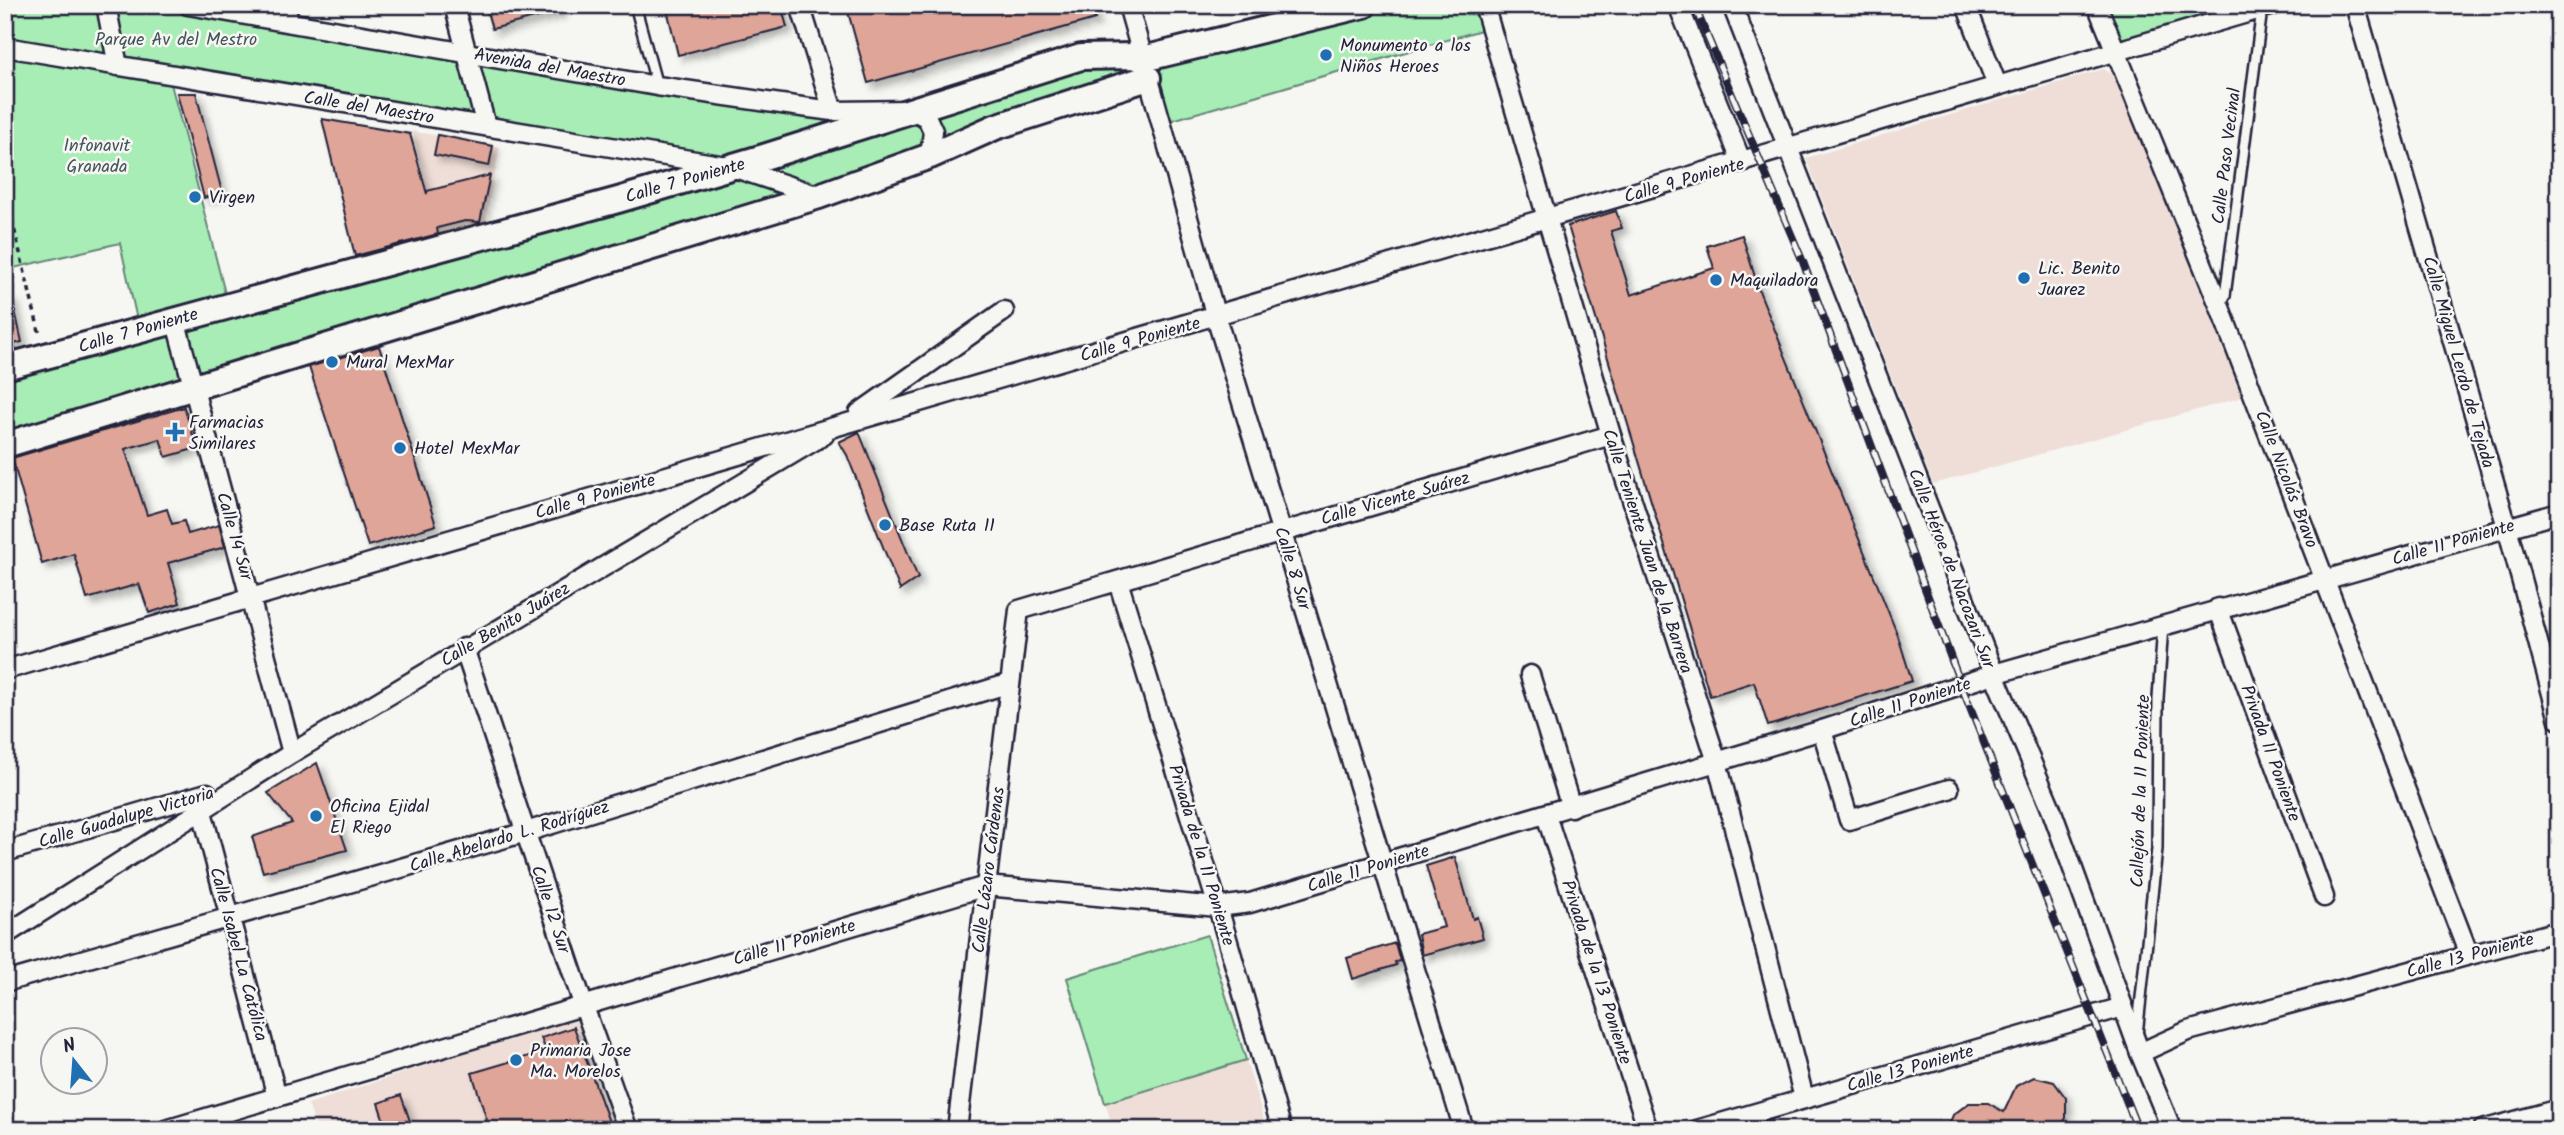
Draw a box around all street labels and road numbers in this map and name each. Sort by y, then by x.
street label: Avenida del Maestro [472,41,628,96]
street label: Calle del Maestro [302,84,436,133]
street label: Calle Paso Vecinal [2205,86,2250,226]
street label: Calle 7 Poniente [622,150,749,212]
street label: Calle 9 Poniente [1621,150,1748,212]
street label: Calle Miguel Lerdo de Tejada [2413,253,2502,472]
street label: Calle 7 Poniente [75,300,202,362]
street label: Calle 9 Poniente [1077,309,1204,371]
street label: Calle Nicolás Bravo [2246,406,2325,553]
street label: Calle Teniente Juan de la Barrera [1593,425,1700,678]
street label: Calle Vicente Suárez [1317,464,1473,535]
street label: Calle Héroe de Nacozari Sur [1899,464,2002,674]
street label: Calle 9 Poniente [532,466,659,528]
street label: Calle 14 Sur [207,489,260,585]
street label: Calle 11 Poniente [2389,512,2518,575]
street label: Calle 8 Sur [1265,523,1318,615]
street label: Calle Benito Juárez [435,575,576,675]
street label: Calle 11 Poniente [1846,670,1975,737]
street label: Privada 11 Poniente [2231,681,2308,826]
street label: Callejón de la 11 Poniente [2124,694,2159,888]
street label: Privada de la 11 Poniente [1159,761,1242,950]
street label: Calle Guadalupe Victoria [35,779,218,857]
street label: Calle Lázaro Cárdenas [965,785,1014,955]
street label: Calle Abelardo L. Rodríguez [406,793,613,882]
street label: Calle 11 Poniente [1304,837,1433,902]
street label: Calle 12 Sur [522,862,578,958]
street label: Calle Isabel La Católica [200,864,275,1045]
street label: Privada de la 13 Poniente [1552,876,1639,1069]
street label: Calle 11 Poniente [730,912,859,975]
street label: Calle 13 Poniente [2403,925,2537,987]
street label: Calle 13 Poniente [1843,1037,1977,1101]

